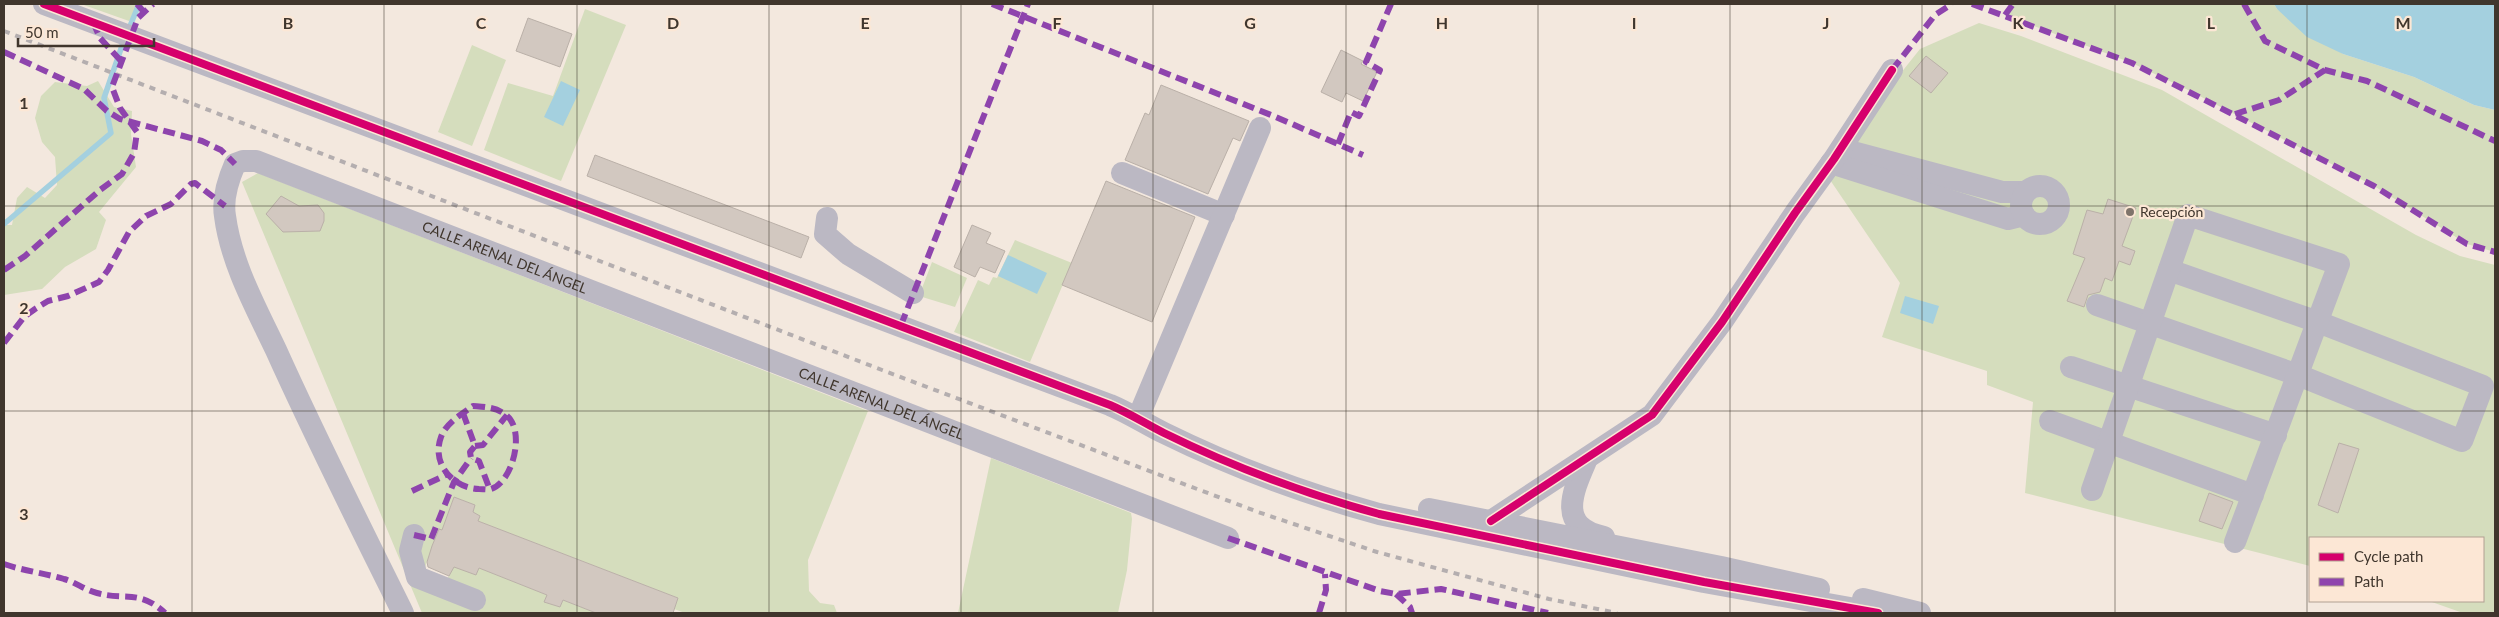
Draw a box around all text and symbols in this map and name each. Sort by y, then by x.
text: B [283,13,293,32]
text: C [476,13,487,32]
text: D [667,13,679,32]
text: E [860,13,870,32]
text: F [1052,13,1062,32]
text: G [1244,13,1256,32]
text: H [1436,13,1448,32]
text: I [1632,13,1636,32]
text: J [1823,13,1829,32]
text: K [2013,13,2025,32]
text: L [2207,13,2216,32]
text: M [2395,13,2411,32]
scale bar [18,15,154,47]
text: 50 m [25,23,59,41]
text: 1 [19,93,29,112]
place label: Recepción [2140,203,2203,220]
marker: Recepción [2124,206,2136,218]
street label: CALLE ARENAL DEL ÁNGEL [420,217,590,297]
text: 2 [19,298,29,317]
street label: CALLE ARENAL DEL ÁNGEL [796,363,966,443]
text: 3 [19,504,29,523]
legend [2309,537,2484,602]
text: Cycle path [2354,547,2423,565]
text: Path [2354,572,2384,590]

